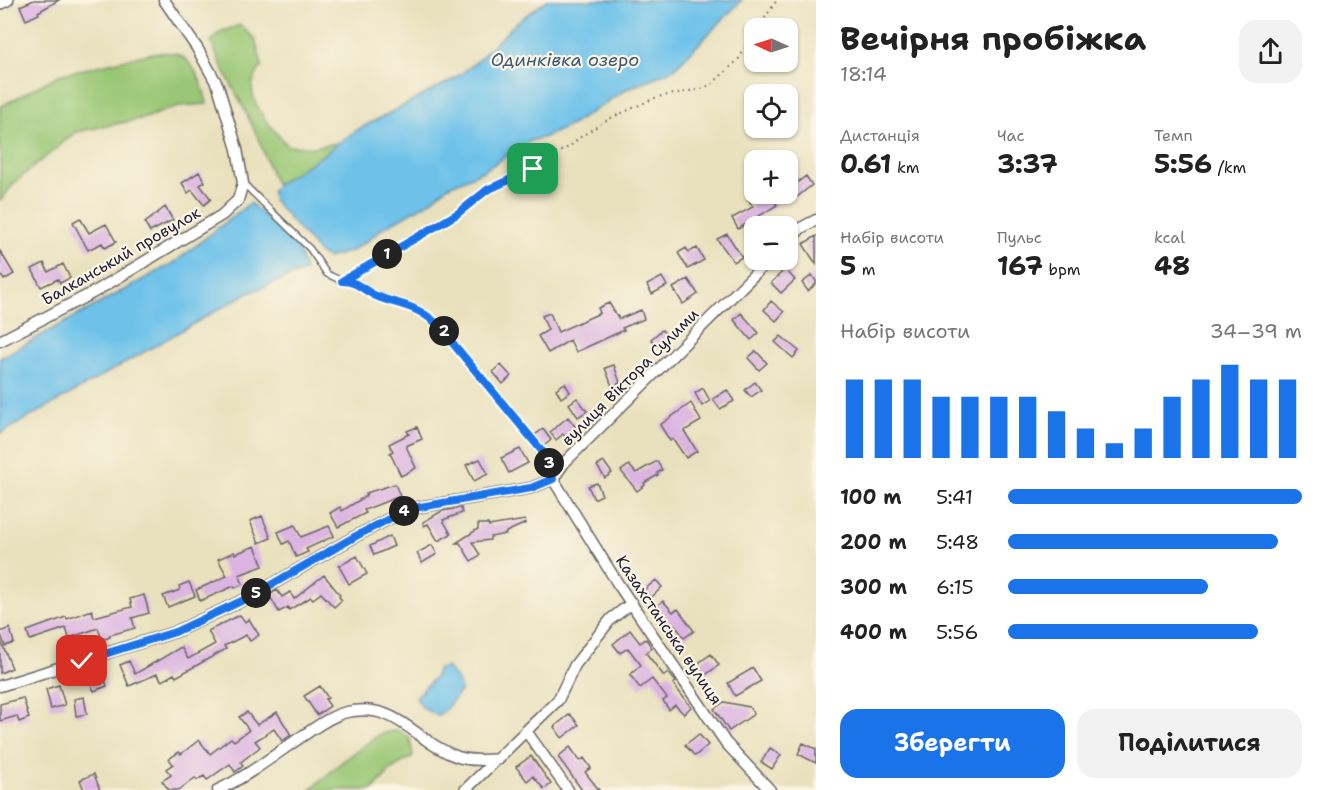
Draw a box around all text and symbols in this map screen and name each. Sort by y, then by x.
text: Вечірня пробіжка [840,16,1146,61]
north arrow [744,18,798,72]
map controls [744,18,798,270]
button: share [1239,20,1302,83]
water label: Одинківка озеро [491,48,639,72]
text: 18:14 [840,61,887,87]
button: locate [744,84,798,138]
text: Дистанція [840,125,920,146]
text: Час [997,125,1025,146]
text: Темп [1154,125,1193,146]
pin [507,143,558,194]
text: 0.61 [840,146,891,181]
text: 3:37 [997,146,1058,181]
text: 5:56 [1154,146,1212,181]
button: + [744,150,798,204]
icon: arrive [516,152,549,185]
text: km [891,157,920,178]
text: /km [1212,157,1246,178]
street label: Балканський провулок [38,202,205,310]
button: − [744,216,798,270]
text: Набір висоти [840,227,944,248]
text: Пульс [997,227,1042,248]
text: kcal [1154,227,1185,248]
pin: 1 [372,239,402,269]
text: 1 [383,243,391,264]
text: 5 [840,248,856,283]
text: 167 [997,248,1043,283]
text: 48 [1154,248,1190,283]
text: m [856,259,876,280]
text: bpm [1043,259,1081,280]
street label: вулиця Віктора Сулими [557,304,703,450]
pin: 2 [429,316,459,346]
text: Набір висоти [840,318,970,344]
text: 34–39 m [1210,318,1302,344]
text: 2 [438,320,450,341]
pin: 3 [534,448,564,478]
text: 3 [543,452,555,473]
text: 100 m [840,484,902,510]
text: 5:41 [936,484,973,510]
pin: 4 [389,496,419,526]
text: 4 [398,500,410,521]
text: 200 m [840,529,907,555]
text: 5:48 [936,529,979,555]
street label: Казахстанська вулиця [611,551,727,709]
text: 300 m [840,574,907,600]
text: 6:15 [936,574,974,600]
pin: 5 [241,578,271,608]
text: 5 [251,582,261,603]
text: 400 m [840,619,907,645]
text: 5:56 [936,619,979,645]
pin [56,635,107,686]
icon: check [65,644,98,677]
button: Зберегти [840,709,1065,778]
button: Поділитися [1077,709,1302,778]

